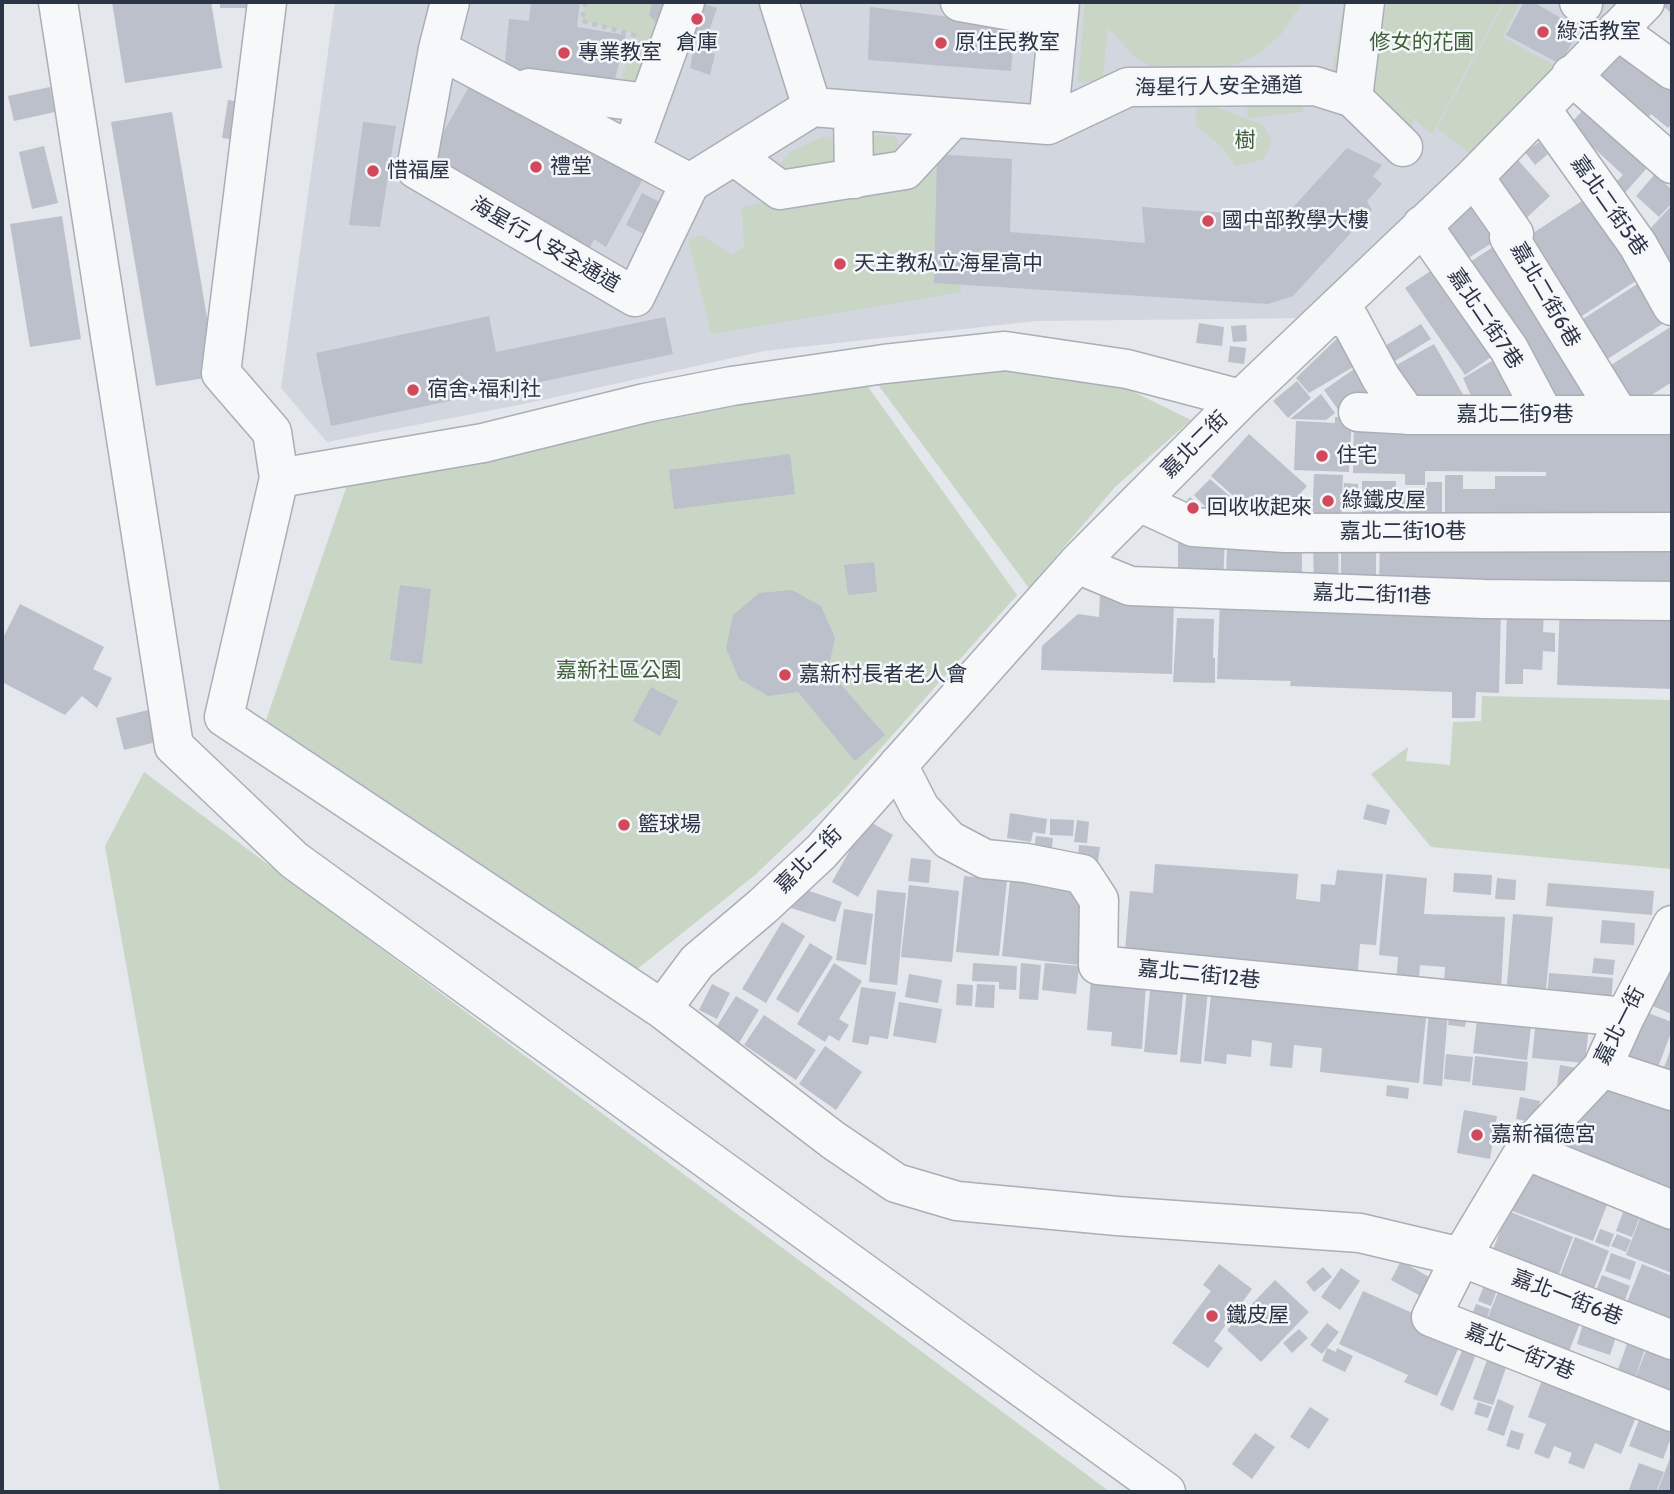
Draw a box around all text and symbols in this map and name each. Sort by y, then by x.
marker: 倉庫 [689,11,705,27]
place label: 綠活教室 [1557,19,1641,45]
marker: 綠活教室 [1535,24,1551,40]
place label: 倉庫 [676,30,718,56]
place label: 原住民教室 [955,30,1060,56]
park label: 修女的花圃 [1370,30,1474,56]
marker: 原住民教室 [933,35,949,51]
place label: 專業教室 [578,40,662,66]
marker: 專業教室 [556,45,572,61]
street label: 海星行人安全通道 [1135,73,1303,101]
park label: 樹 [1235,128,1255,154]
street label: 嘉北二街5巷 [1565,151,1653,261]
place label: 禮堂 [550,154,592,180]
place label: 惜福屋 [387,158,450,184]
marker: 禮堂 [528,159,544,175]
marker: 惜福屋 [365,163,381,179]
street label: 海星行人安全通道 [466,192,624,298]
place label: 國中部教學大樓 [1222,208,1369,234]
marker: 國中部教學大樓 [1200,213,1216,229]
street label: 嘉北二街6巷 [1505,238,1585,352]
place label: 天主教私立海星高中 [854,251,1043,277]
marker: 天主教私立海星高中 [832,256,848,272]
street label: 嘉北二街7巷 [1442,264,1528,374]
place label: 宿舍+福利社 [427,377,541,403]
marker: 宿舍+福利社 [405,382,421,398]
street label: 嘉北二街9巷 [1457,402,1573,428]
street label: 嘉北二街 [1156,406,1234,484]
place label: 住宅 [1336,443,1378,469]
marker: 住宅 [1314,448,1330,464]
place label: 綠鐵皮屋 [1342,488,1426,514]
marker: 綠鐵皮屋 [1320,493,1336,509]
place label: 回收收起來 [1207,495,1312,521]
marker: 回收收起來 [1185,500,1201,516]
street label: 嘉北二街10巷 [1340,519,1466,545]
street label: 嘉北二街11巷 [1312,580,1432,610]
park label: 嘉新社區公園 [556,658,682,684]
place label: 嘉新村長者老人會 [799,662,967,688]
marker: 嘉新村長者老人會 [777,667,793,683]
place label: 籃球場 [638,812,701,838]
marker: 籃球場 [616,817,632,833]
street label: 嘉北二街 [770,821,848,899]
street label: 嘉北二街12巷 [1137,956,1261,994]
street label: 嘉北一街 [1590,983,1650,1069]
place label: 嘉新福德宮 [1491,1122,1596,1148]
marker: 嘉新福德宮 [1469,1127,1485,1143]
street label: 嘉北一街6巷 [1508,1265,1626,1331]
place label: 鐵皮屋 [1226,1303,1289,1329]
marker: 鐵皮屋 [1204,1308,1220,1324]
street label: 嘉北一街7巷 [1462,1319,1578,1385]

